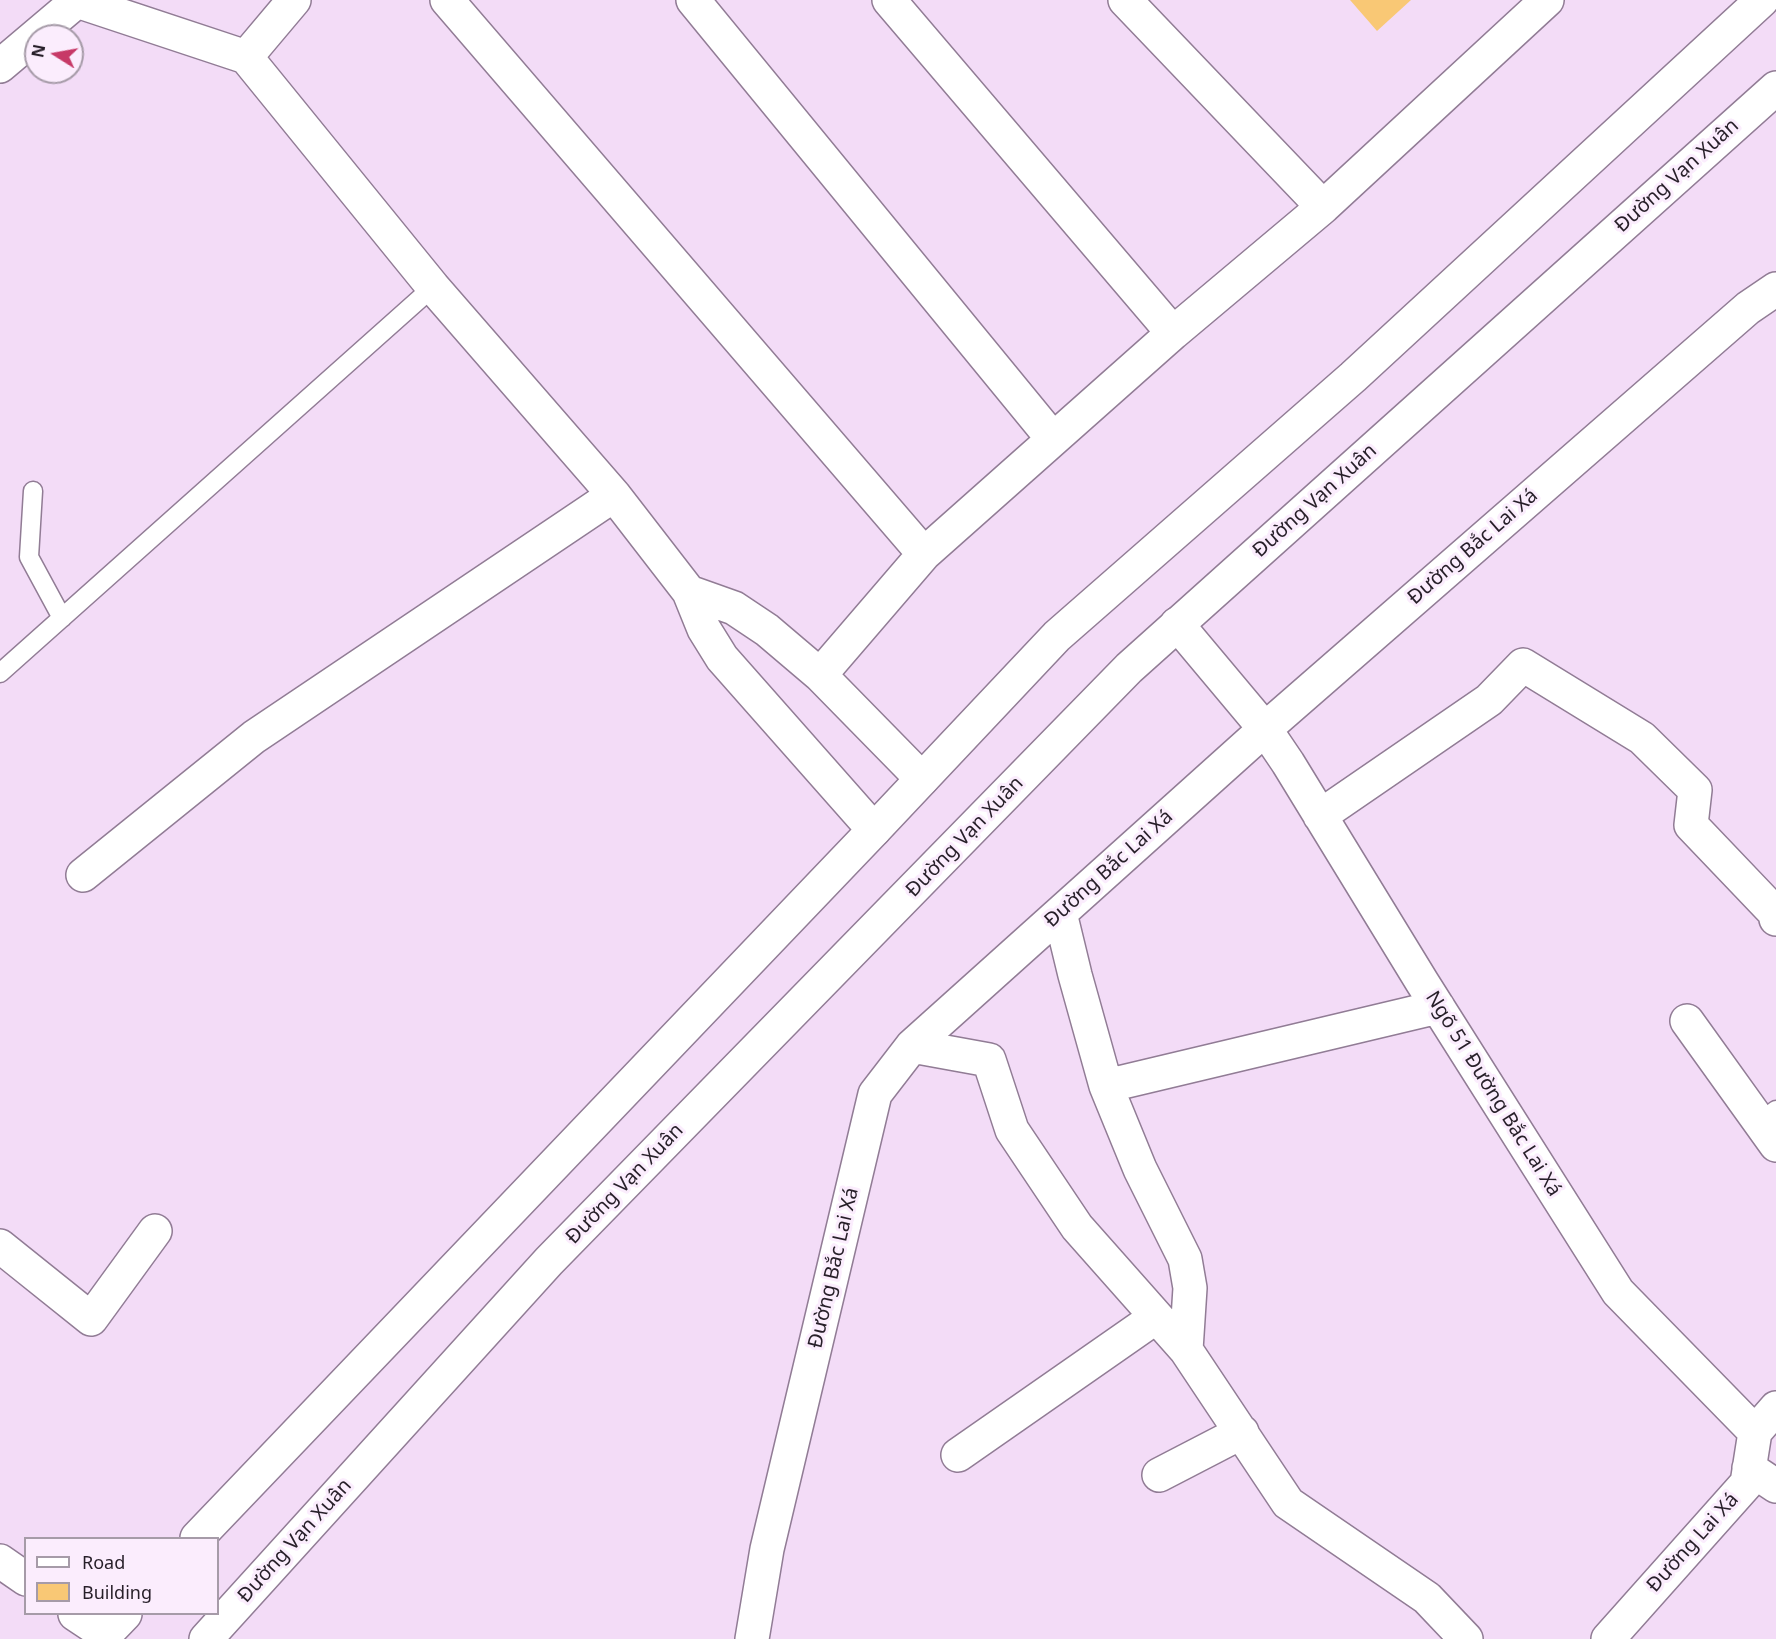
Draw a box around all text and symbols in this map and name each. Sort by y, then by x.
north arrow [24,24,84,84]
text: N [26,42,50,59]
street label: Đường Vạn Xuân [1610,114,1744,238]
street label: Đường Vạn Xuân [1248,439,1382,563]
street label: Đường Bắc Lai Xá [1403,484,1543,610]
street label: Đường Vạn Xuân [901,772,1029,902]
street label: Đường Bắc Lai Xá [1040,805,1178,933]
street label: Ngõ 51 Đường Bắc Lai Xá [1420,987,1566,1201]
street label: Đường Vạn Xuân [561,1119,689,1249]
street label: Đường Bắc Lai Xá [804,1185,864,1351]
street label: Đường Vạn Xuân [233,1474,357,1608]
street label: Đường Lai Xá [1642,1488,1744,1598]
legend [24,1537,219,1615]
text: Road [82,1550,125,1574]
text: Building [82,1580,152,1604]

